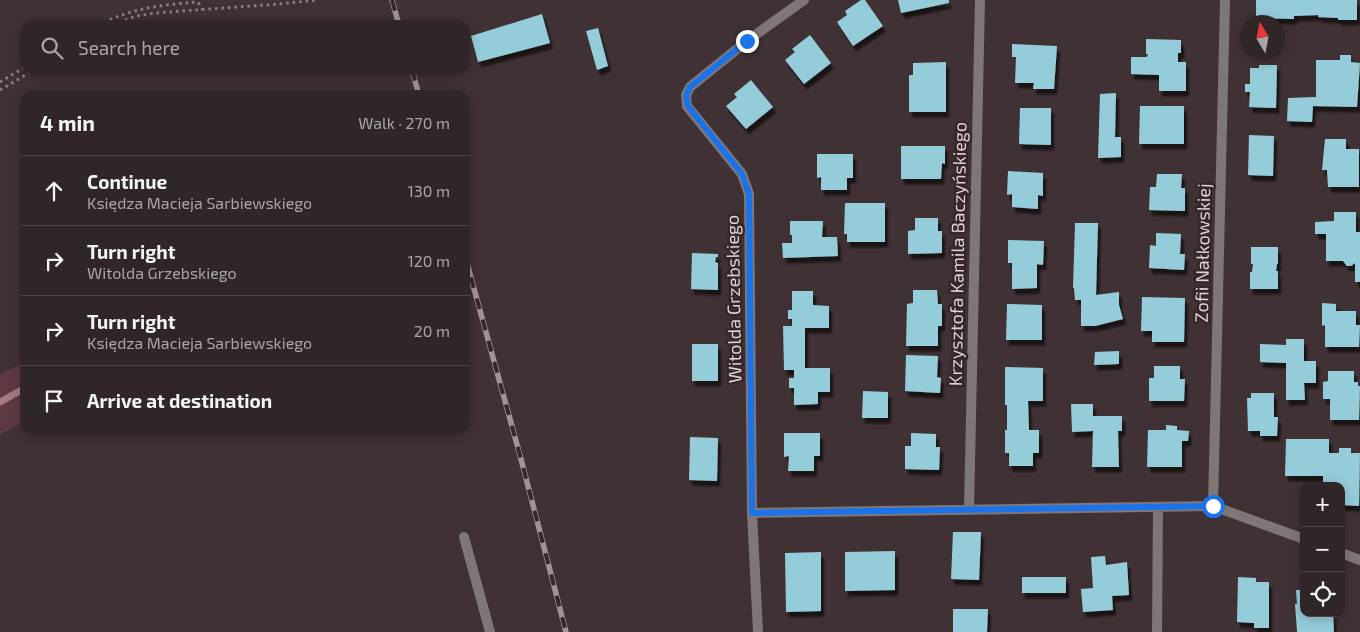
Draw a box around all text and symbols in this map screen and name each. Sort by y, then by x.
north arrow [1240,15,1285,60]
search box [20,20,470,75]
route end [736,30,759,53]
icon: search [38,34,66,62]
text: Search here [78,36,180,59]
text: 4 min [40,110,95,135]
text: Walk · 270 m [358,113,450,132]
street label: Krzysztofa Kamila Baczyńskiego [944,122,970,386]
text: Continue [87,170,167,193]
icon: ahead [40,177,68,205]
text: 130 m [408,181,450,200]
street label: Zofii Nałkowskiej [1190,183,1214,323]
text: Księdza Macieja Sarbiewskiego [87,193,312,212]
street label: Witolda Grzebskiego [721,215,745,383]
text: Turn right [87,240,175,263]
icon: right [40,247,68,275]
text: 120 m [407,251,450,270]
text: Witolda Grzebskiego [87,263,237,282]
text: Turn right [87,310,175,333]
icon: right [40,317,68,345]
text: 20 m [414,321,450,340]
text: Księdza Macieja Sarbiewskiego [87,333,312,352]
icon: arrive [40,387,68,415]
text: Arrive at destination [87,389,272,412]
map controls [1300,482,1345,617]
button: + [1300,482,1345,527]
route start [1202,495,1225,518]
button: − [1300,527,1345,572]
button: locate [1300,572,1345,617]

